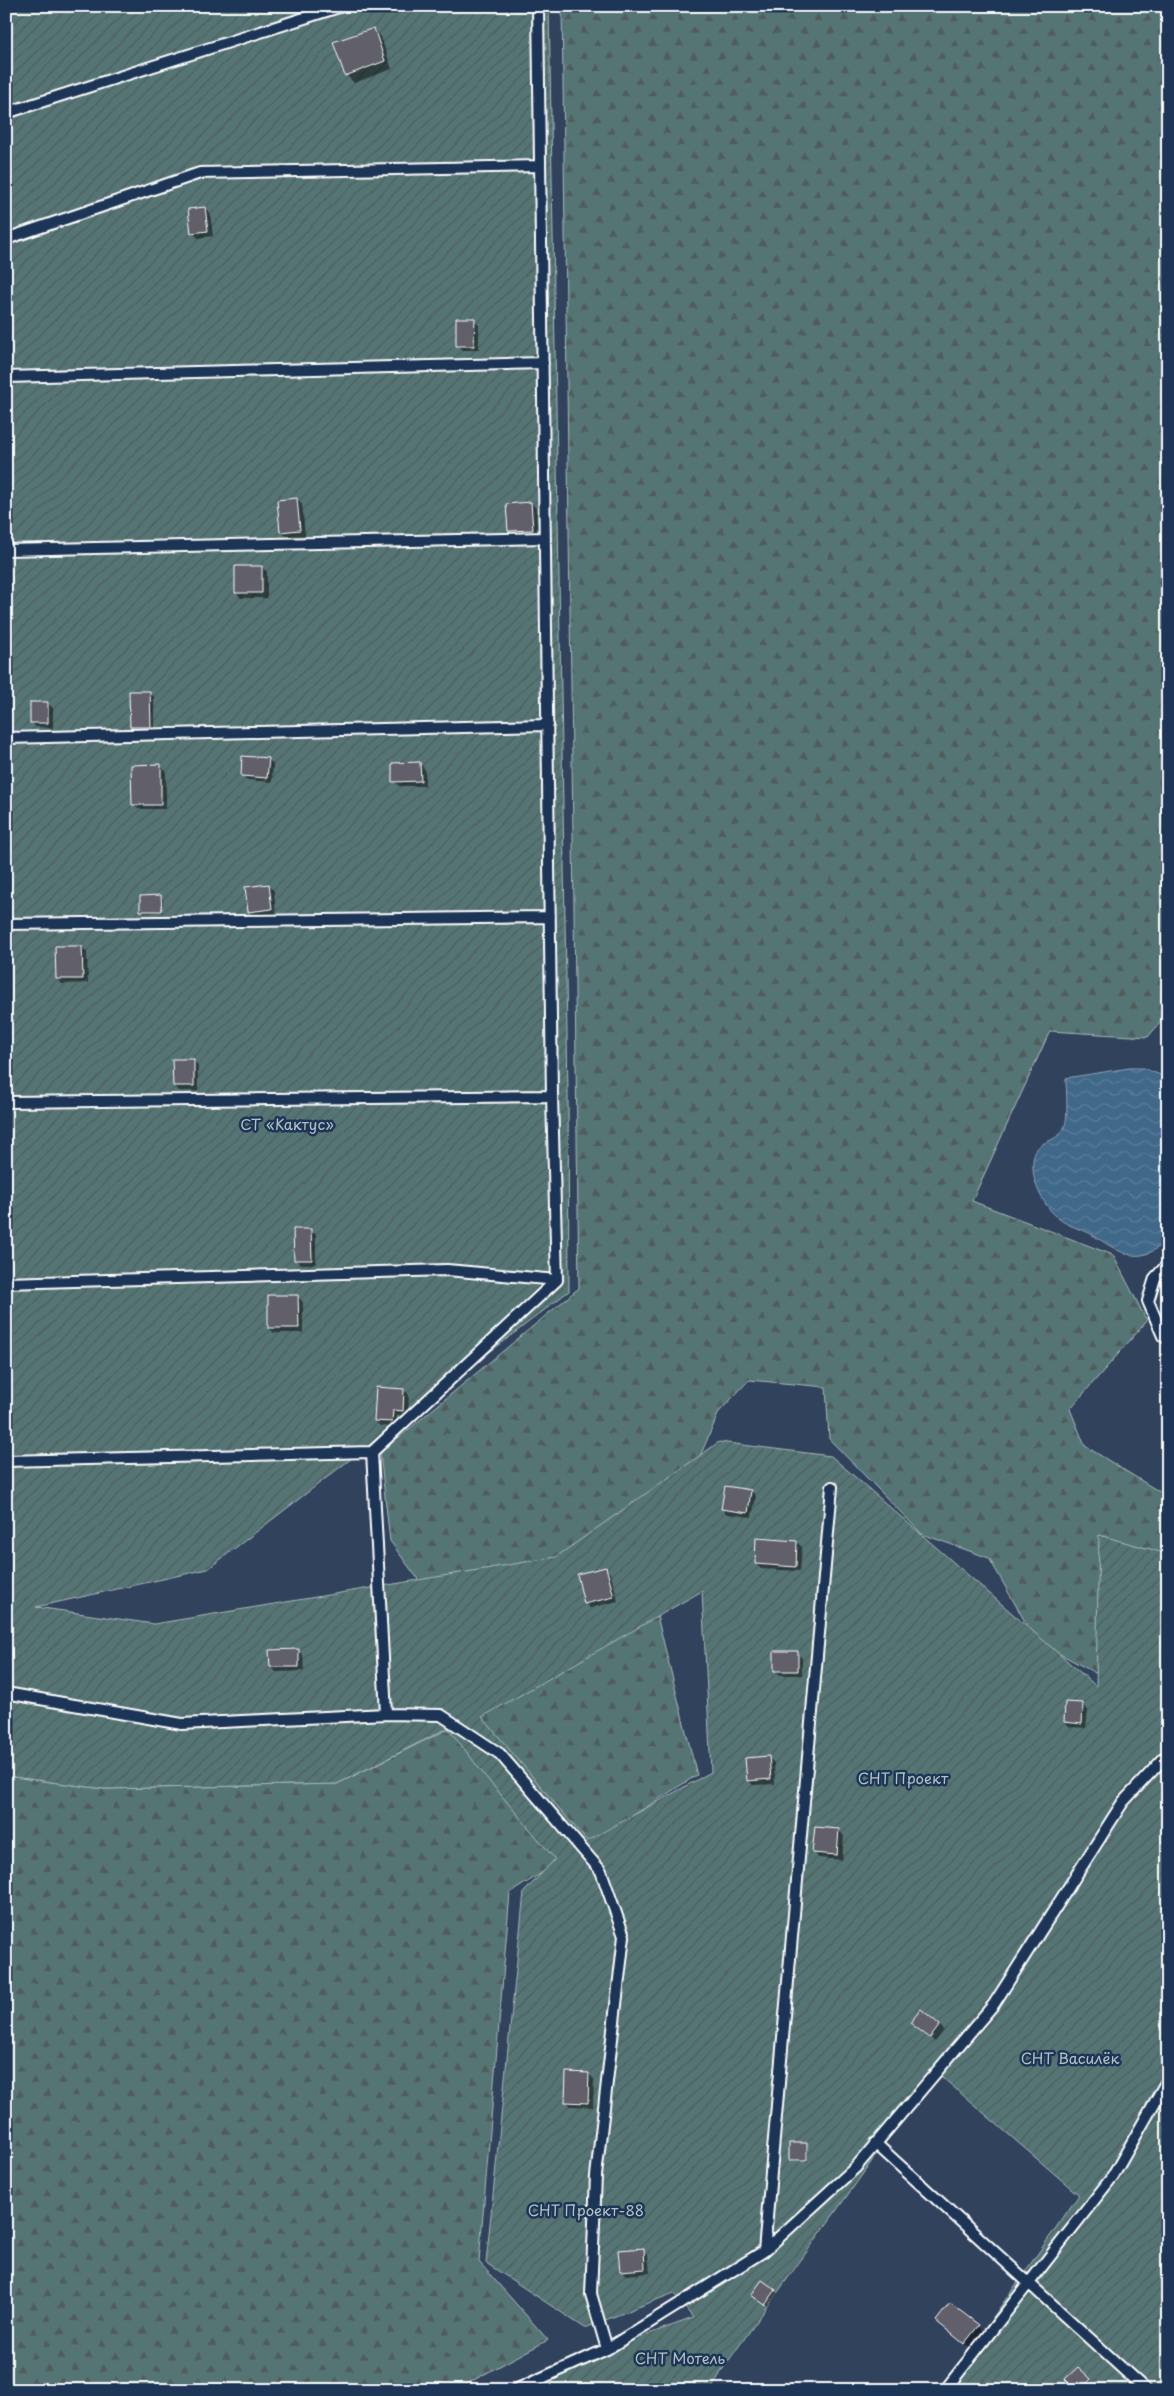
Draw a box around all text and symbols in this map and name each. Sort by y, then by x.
park label: СТ «Кактус» [240,1112,334,1135]
park label: СНТ Проект [858,1766,949,1789]
park label: СНТ Василёк [1021,2046,1119,2069]
park label: СНТ Проект-88 [528,2198,644,2221]
park label: СНТ Мотель [635,2346,725,2369]

